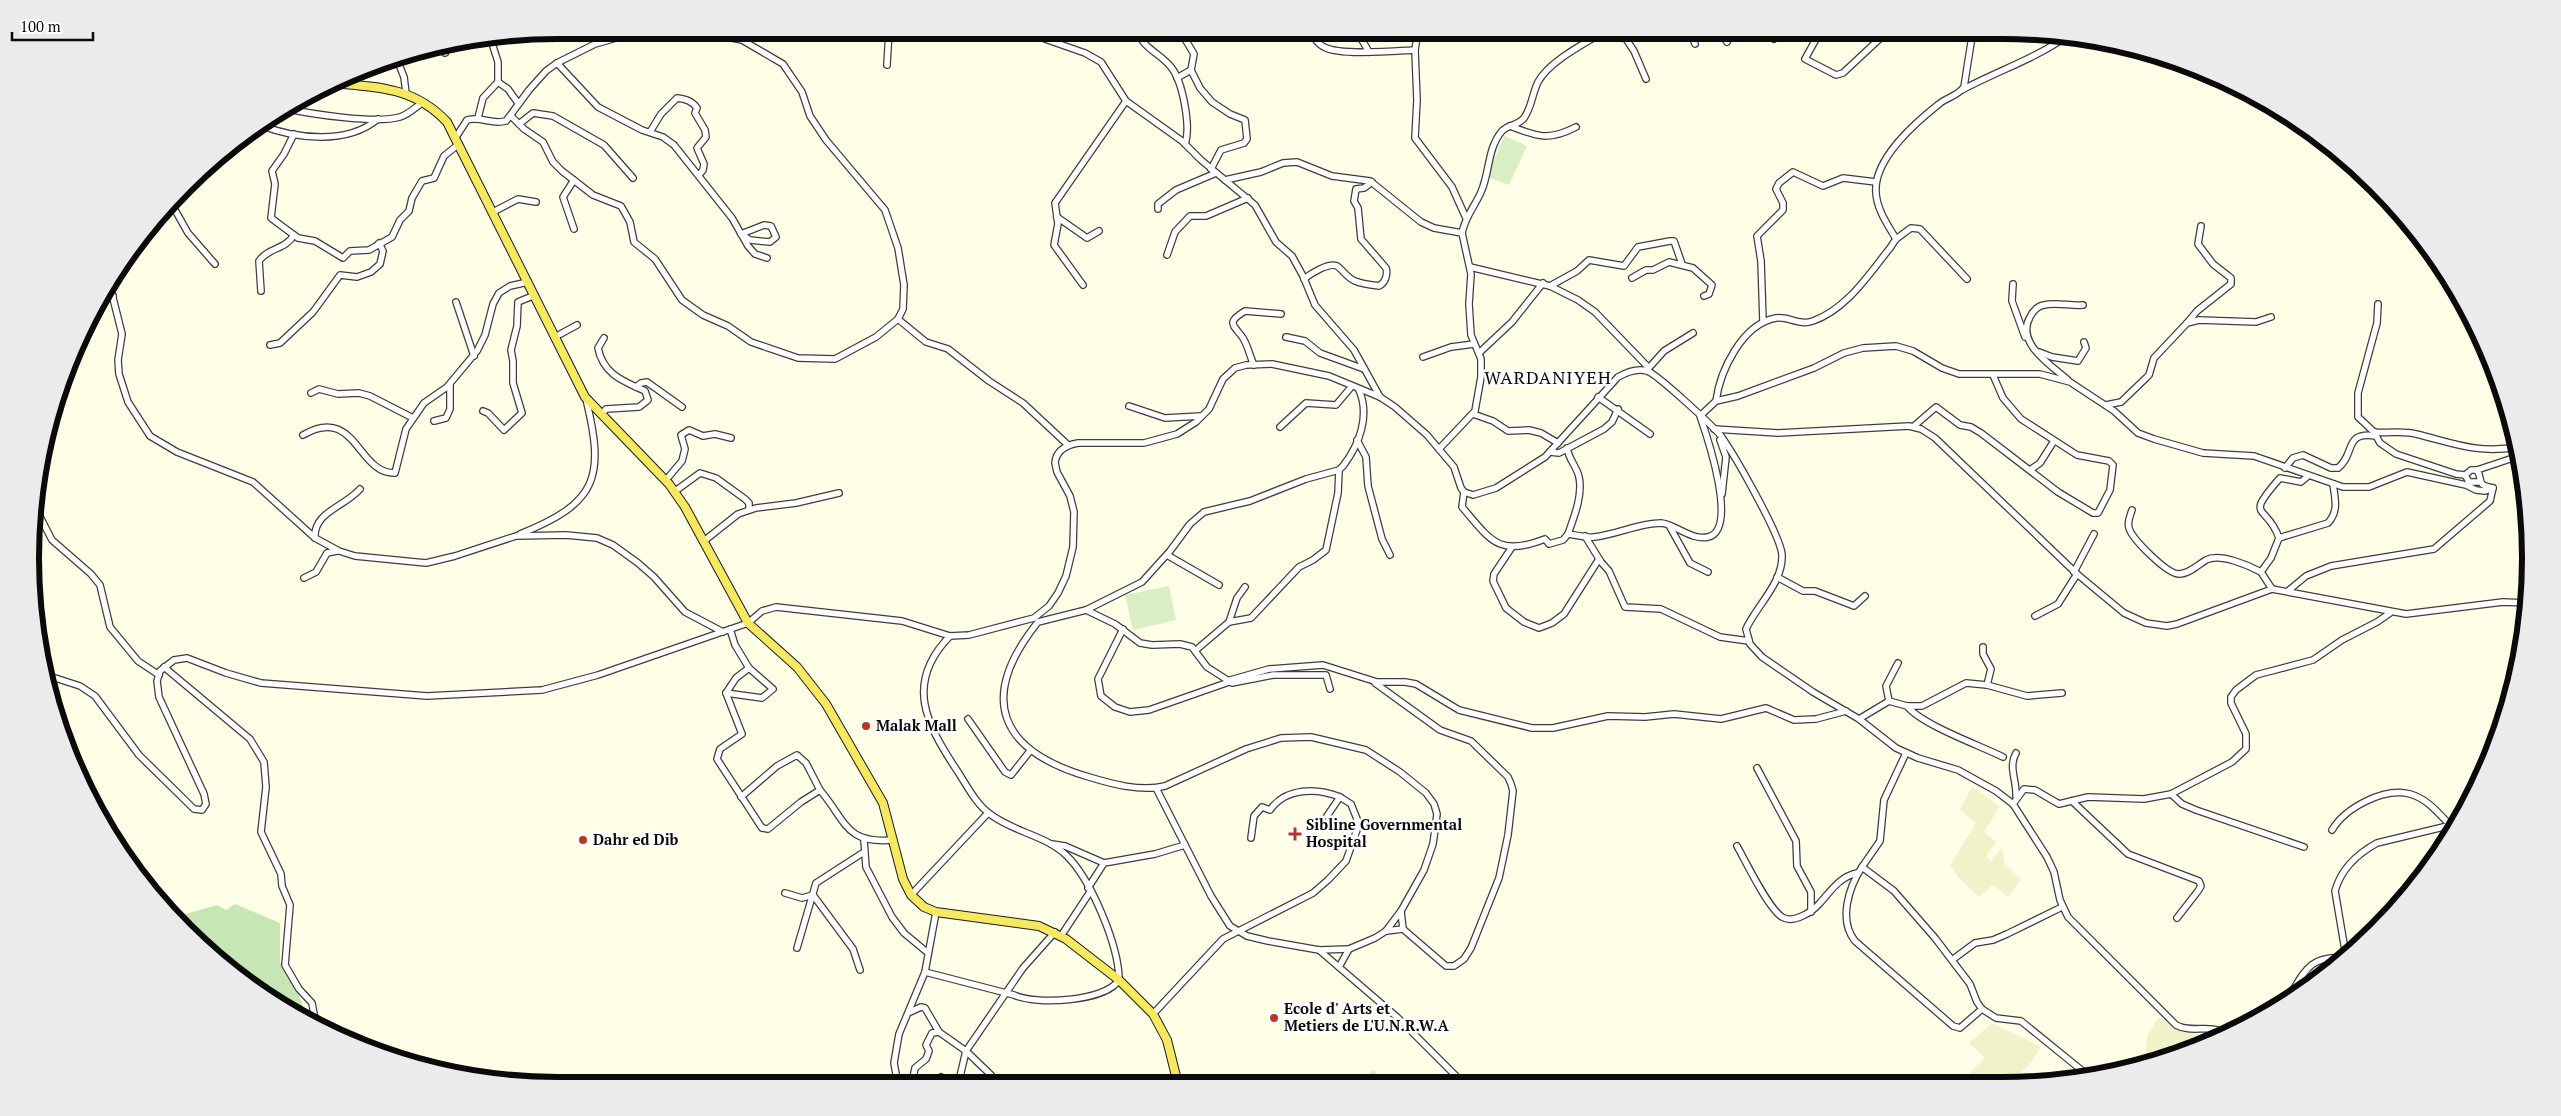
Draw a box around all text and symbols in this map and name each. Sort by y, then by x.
scale bar [12,10,94,42]
text: 100 m [20,16,61,36]
district label: WARDANIYEH [1484,365,1612,389]
place label: Malak Mall [876,715,957,735]
marker: Malak Mall [860,720,872,732]
place label: Sibline Governmental Hospital [1306,814,1462,851]
marker: Sibline Governmental Hospital [1288,827,1302,841]
place label: Dahr ed Dib [593,829,679,849]
marker: Dahr ed Dib [577,834,589,846]
place label: Ecole d' Arts et Metiers de L'U.N.R.W.A [1284,998,1449,1035]
marker: Ecole d' Arts et Metiers de L'U.N.R.W.A [1268,1012,1280,1024]

